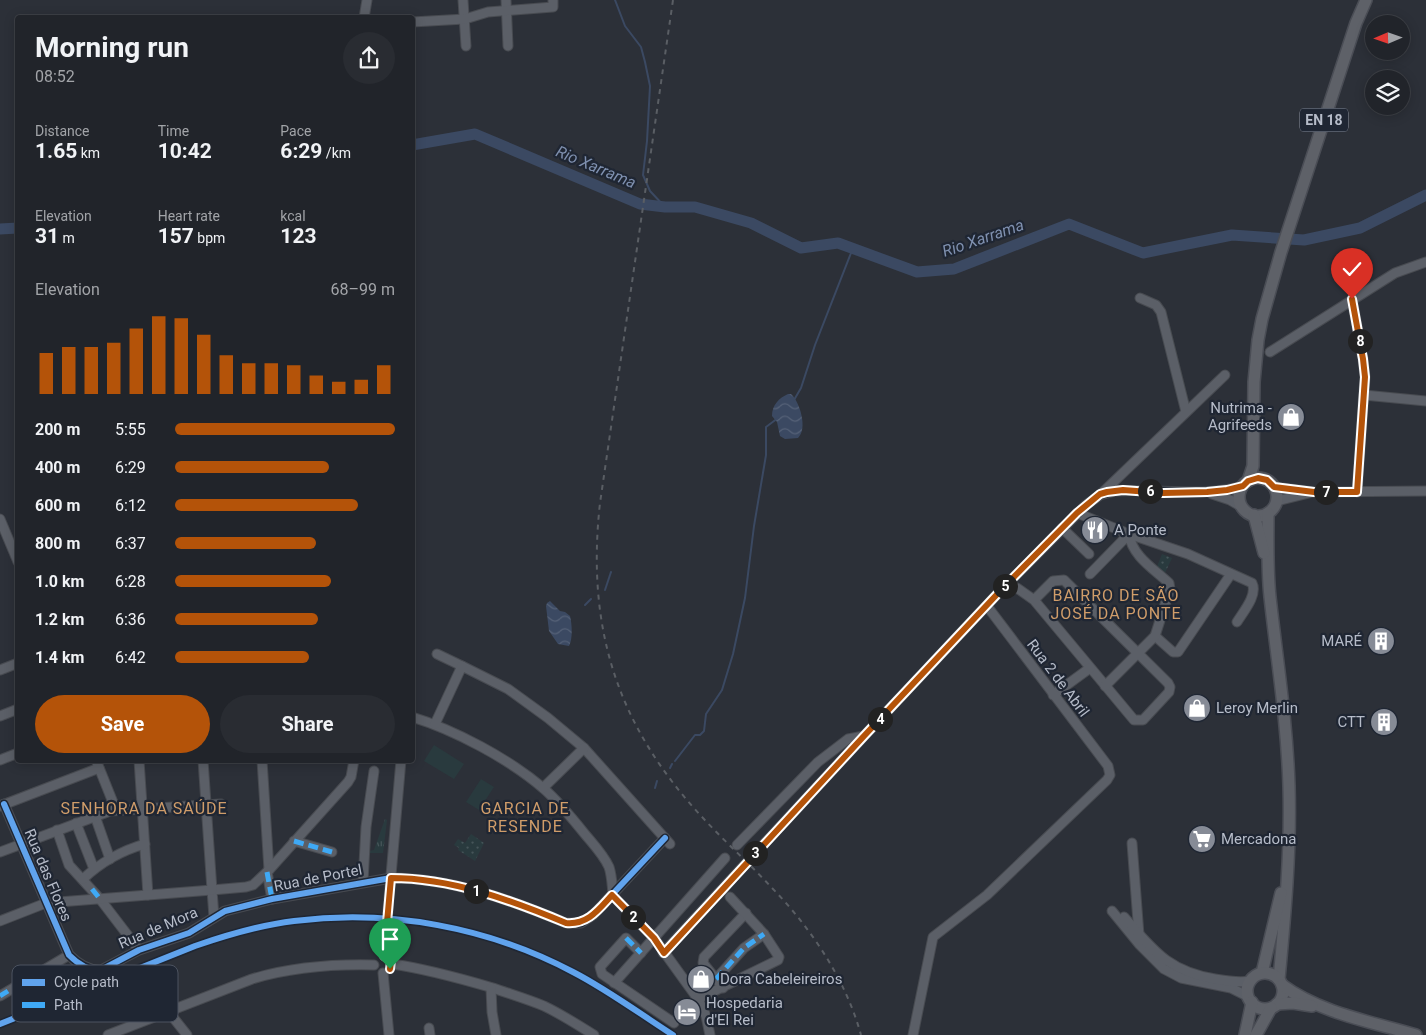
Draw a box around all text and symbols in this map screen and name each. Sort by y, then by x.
north arrow [1365,15,1410,60]
map controls [1365,15,1410,115]
text: Morning run [35,31,189,64]
button: share [343,32,395,84]
text: 08:52 [35,67,75,86]
button: layers [1365,70,1410,115]
road number: EN 18 [1300,108,1348,132]
text: Distance [35,123,90,139]
text: Time [158,123,189,139]
text: Pace [280,123,311,139]
text: 1.65 [35,139,77,163]
text: 10:42 [158,139,212,163]
text: 6:29 [280,139,322,163]
water label: Rio Xarrama [553,142,639,192]
text: km [77,145,100,161]
text: /km [322,145,351,161]
text: Elevation [35,208,92,224]
text: Heart rate [158,208,220,224]
text: kcal [280,208,306,224]
water label: Rio Xarrama [940,215,1026,261]
text: 31 [35,224,59,248]
text: 157 [158,224,194,248]
text: 123 [280,224,316,248]
text: m [59,230,75,246]
text: bpm [194,230,225,246]
pin [1331,248,1373,299]
icon: check [1338,255,1366,283]
text: Elevation [35,280,100,299]
text: 68–99 m [331,280,395,299]
pin: 8 [1348,328,1372,354]
text: 8 [1356,333,1365,349]
place label: Nutrima - Agrifeeds [1208,399,1272,434]
shop icon: Nutrima - Agrifeeds [1276,402,1306,432]
text: 200 m [35,420,80,439]
text: 5:55 [115,420,146,439]
text: 400 m [35,458,80,477]
text: 6:29 [115,458,146,477]
pin: 6 [1138,478,1162,504]
pin: 7 [1314,480,1338,504]
text: 6 [1146,483,1155,499]
text: 7 [1322,484,1331,500]
text: 600 m [35,496,80,515]
text: 6:12 [115,496,146,515]
restaurant icon: A Ponte [1080,515,1110,545]
place label: A Ponte [1114,521,1167,539]
text: 800 m [35,534,80,553]
text: 6:37 [115,534,146,553]
text: 1.0 km [35,572,84,591]
text: 6:28 [115,572,146,591]
pin: 5 [992,574,1018,598]
text: 5 [1001,578,1010,594]
district label: BAIRRO DE SÃO JOSÉ DA PONTE [1050,585,1182,623]
text: 1.2 km [35,610,84,629]
text: 6:36 [115,610,146,629]
building icon: MARÉ [1366,626,1396,656]
place label: MARÉ [1321,632,1362,650]
street label: Rua 2 de Abril [1023,636,1093,720]
text: 1.4 km [35,648,84,667]
text: 6:42 [115,648,146,667]
shop icon: Leroy Merlin [1182,693,1212,723]
button: Save [35,695,210,753]
button: Share [220,695,395,753]
place label: Leroy Merlin [1216,699,1298,717]
pin: 4 [868,706,892,732]
building icon: CTT [1369,707,1399,737]
text: 4 [876,711,885,727]
place label: CTT [1337,713,1365,731]
district label: SENHORA DA SAÚDE [60,799,228,818]
district label: GARCIA DE RESENDE [480,799,570,836]
supermarket icon: Mercadona [1187,824,1217,854]
street label: Rua das Flores [20,826,76,924]
place label: Mercadona [1221,830,1296,848]
pin: 3 [742,840,768,866]
text: 3 [751,845,760,861]
street label: Rua de Portel [272,861,364,895]
pin: 1 [464,878,488,904]
text: 1 [472,883,481,899]
street label: Rua de Mora [116,903,200,953]
pin: 2 [620,904,646,930]
text: 2 [629,909,638,925]
pin [369,918,411,969]
icon: arrive [376,925,404,953]
shop icon: Dora Cabeleireiros [686,964,716,994]
legend [12,965,178,1022]
place label: Dora Cabeleireiros [720,970,842,988]
text: Cycle path [54,974,119,990]
place label: Hospedaria d'El Rei [706,994,783,1029]
text: Path [54,997,83,1013]
hotel icon: Hospedaria d'El Rei [672,997,702,1027]

